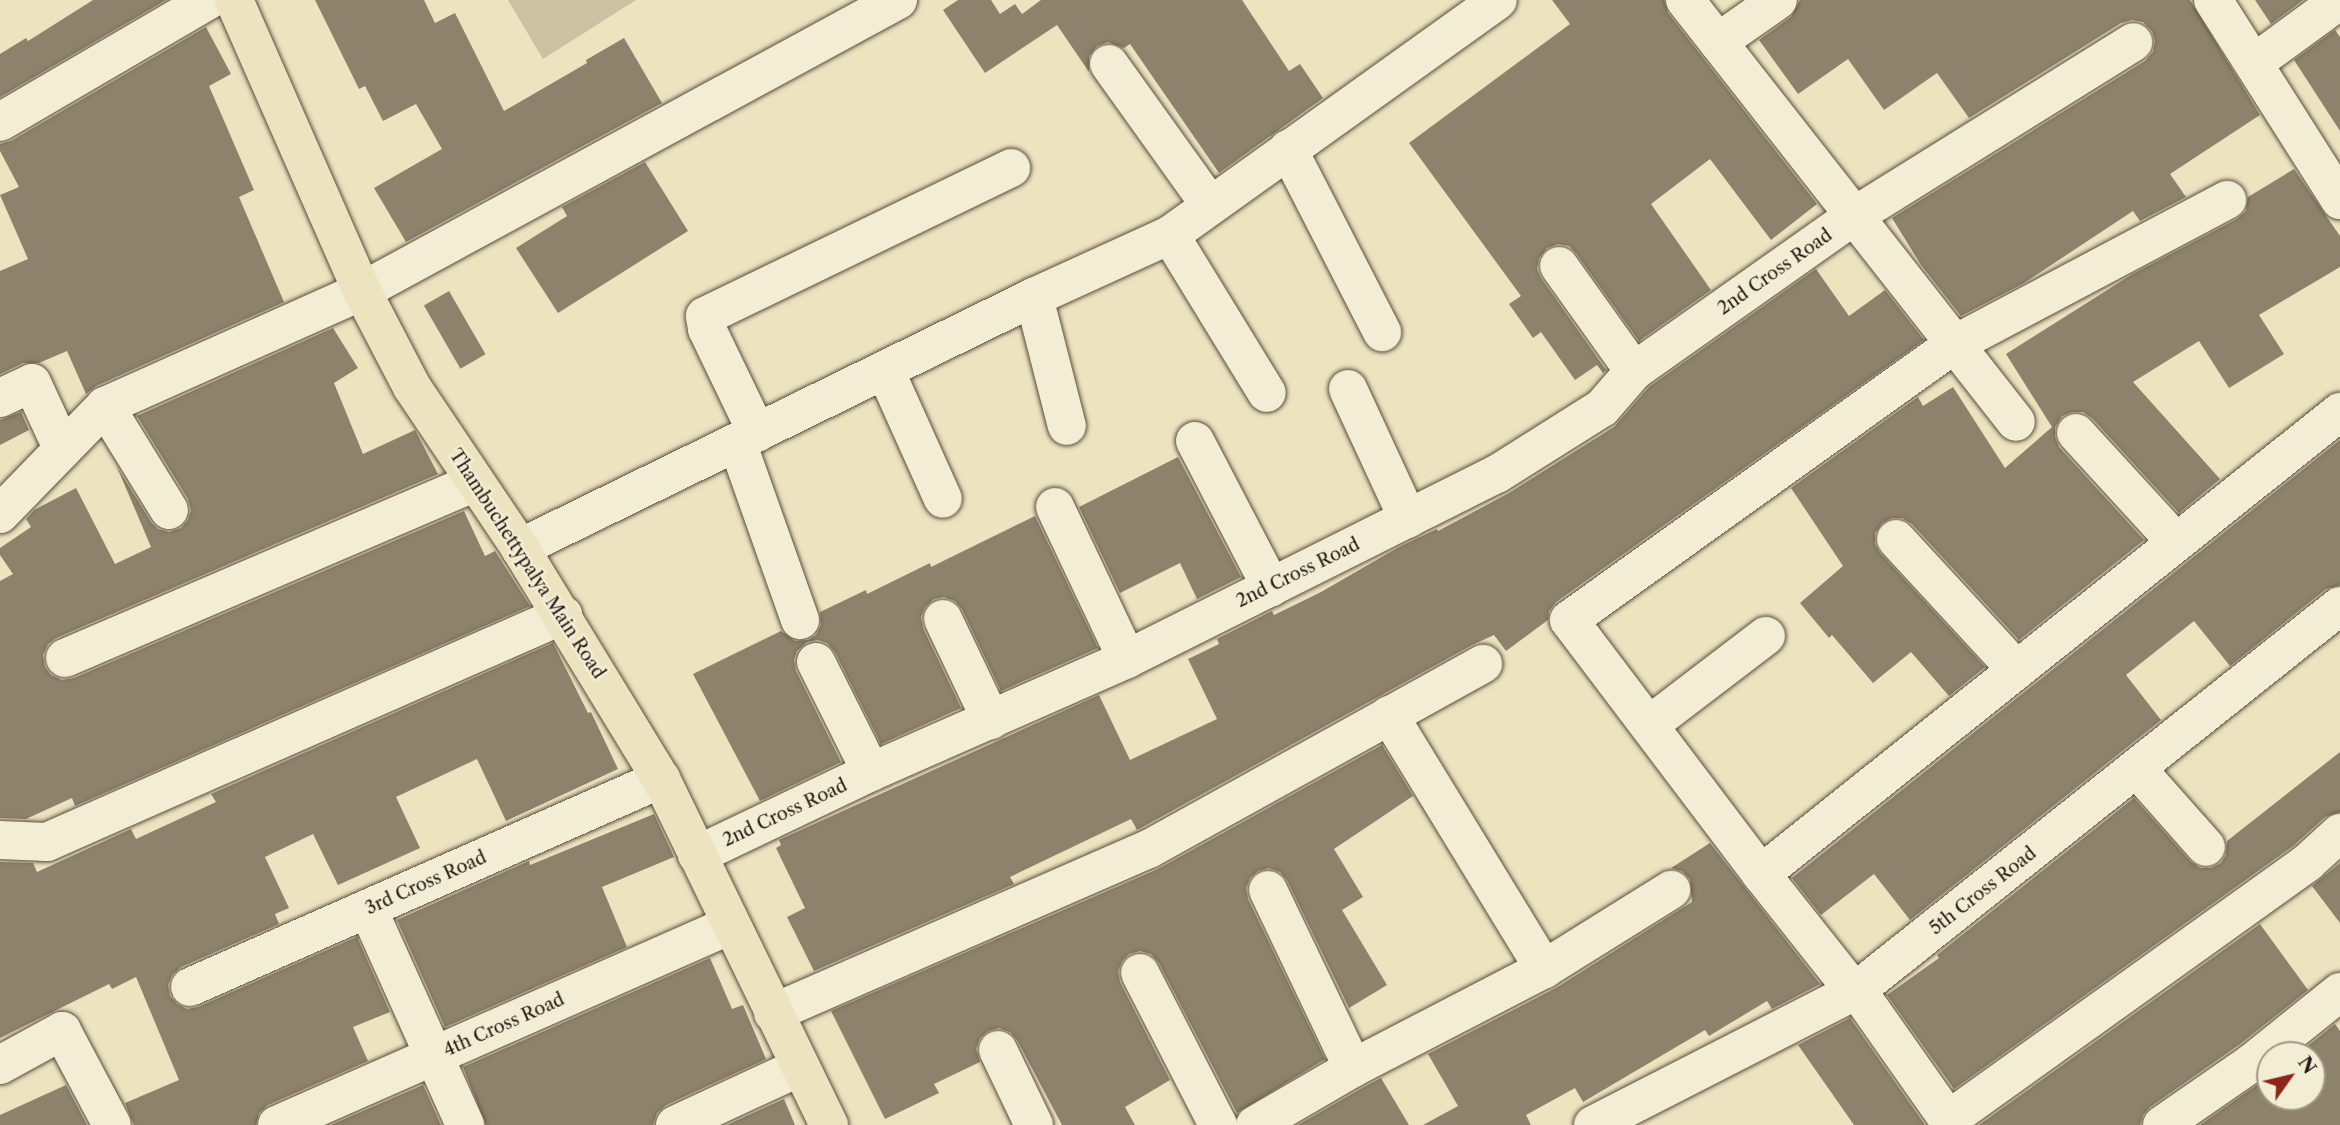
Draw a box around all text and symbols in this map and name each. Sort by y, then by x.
street label: 2nd Cross Road [1714,225,1836,319]
street label: Thambuchettypalya Main Road [444,445,610,683]
street label: 2nd Cross Road [1233,534,1363,612]
street label: 2nd Cross Road [719,775,851,851]
street label: 5th Cross Road [1925,843,2041,939]
street label: 3rd Cross Road [362,847,490,919]
street label: 4th Cross Road [440,989,568,1061]
north arrow [2256,1041,2326,1111]
text: N [2293,1052,2321,1078]

